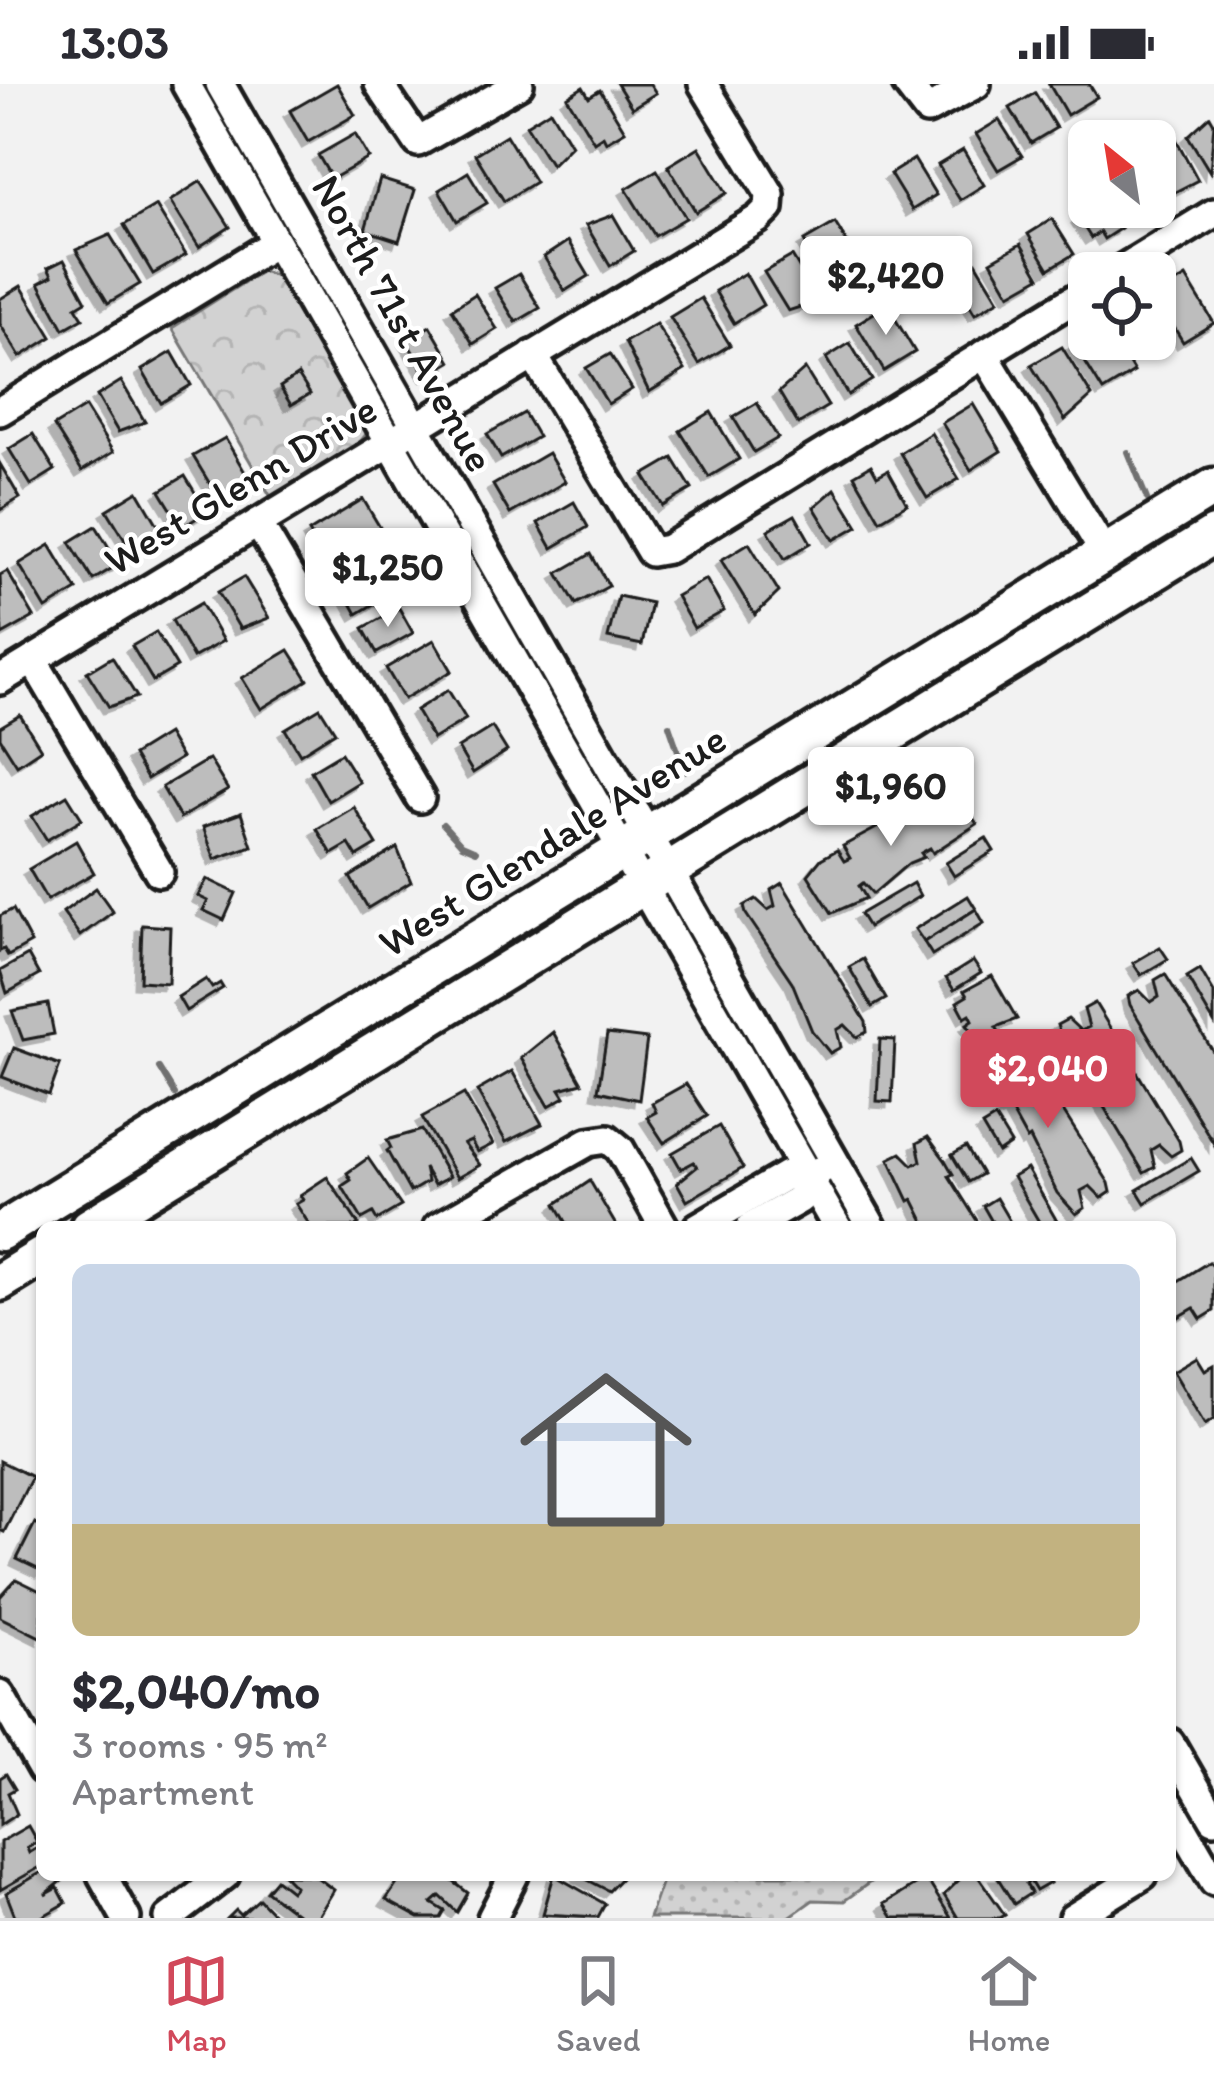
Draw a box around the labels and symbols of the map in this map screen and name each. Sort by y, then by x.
north arrow [1068,120,1176,228]
street label: North 71st Avenue [301,166,506,481]
pin: $2,420 [788,236,984,338]
street label: West Glenn Drive [95,383,386,586]
pin: $1,250 [290,528,486,630]
street label: West Glendale Avenue [369,713,735,968]
pin: $1,960 [793,747,989,849]
pin: $2,040 [950,1029,1146,1131]

